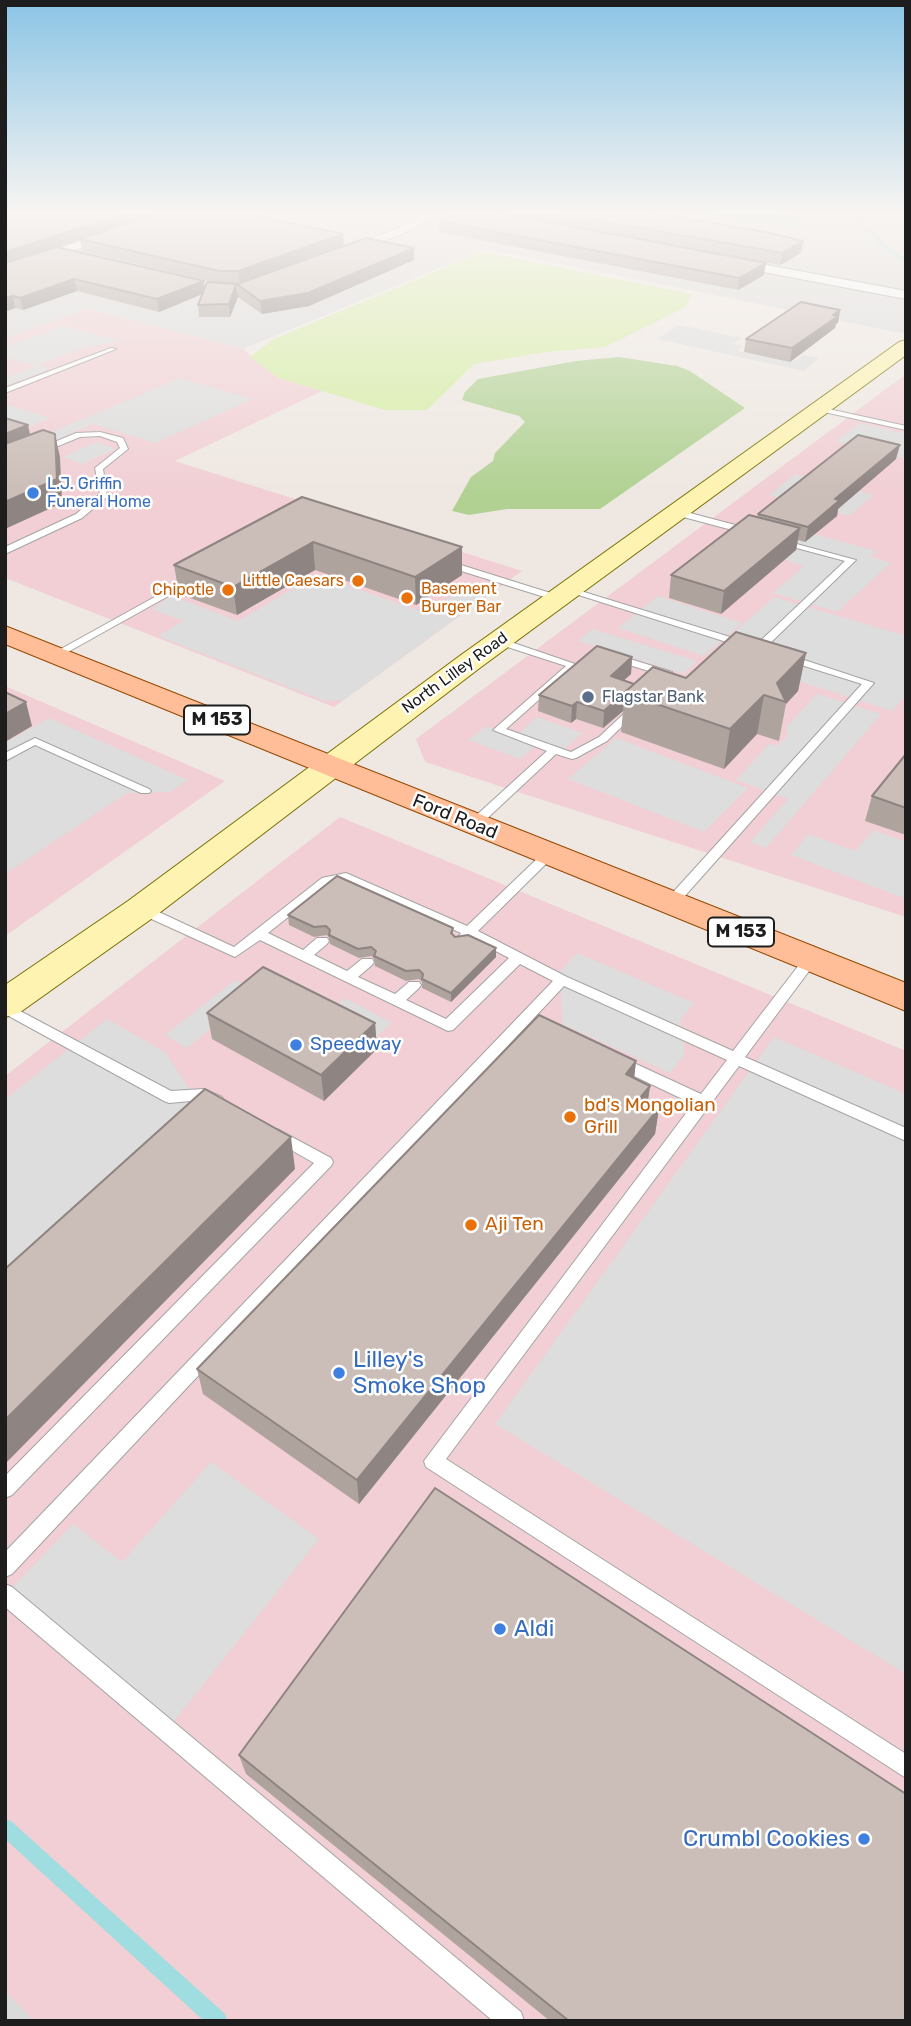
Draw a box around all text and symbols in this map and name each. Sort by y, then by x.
place label: L.J. Griffin Funeral Home [47,474,151,512]
marker: L.J. Griffin Funeral Home [25,485,41,501]
place label: Little Caesars [242,571,344,591]
marker: Little Caesars [350,573,366,589]
place label: Basement Burger Bar [421,579,501,617]
place label: Chipotle [152,580,214,600]
marker: Chipotle [220,582,236,598]
marker: Basement Burger Bar [399,590,415,606]
street label: North Lilley Road [398,628,512,718]
place label: Flagstar Bank [602,687,704,707]
marker: Flagstar Bank [580,689,596,705]
road number: M 153 [184,706,250,734]
street label: Ford Road [409,790,501,844]
road number: M 153 [708,917,774,946]
place label: Speedway [310,1034,401,1056]
marker: Speedway [288,1037,304,1053]
place label: bd's Mongolian Grill [584,1095,716,1139]
marker: bd's Mongolian Grill [562,1109,578,1125]
place label: Aji Ten [485,1214,544,1236]
marker: Aji Ten [463,1217,479,1233]
place label: Lilley's Smoke Shop [353,1346,486,1400]
marker: Lilley's Smoke Shop [331,1365,347,1381]
place label: Aldi [514,1615,554,1643]
marker: Aldi [492,1621,508,1637]
place label: Crumbl Cookies [683,1825,850,1853]
marker: Crumbl Cookies [856,1831,872,1847]

